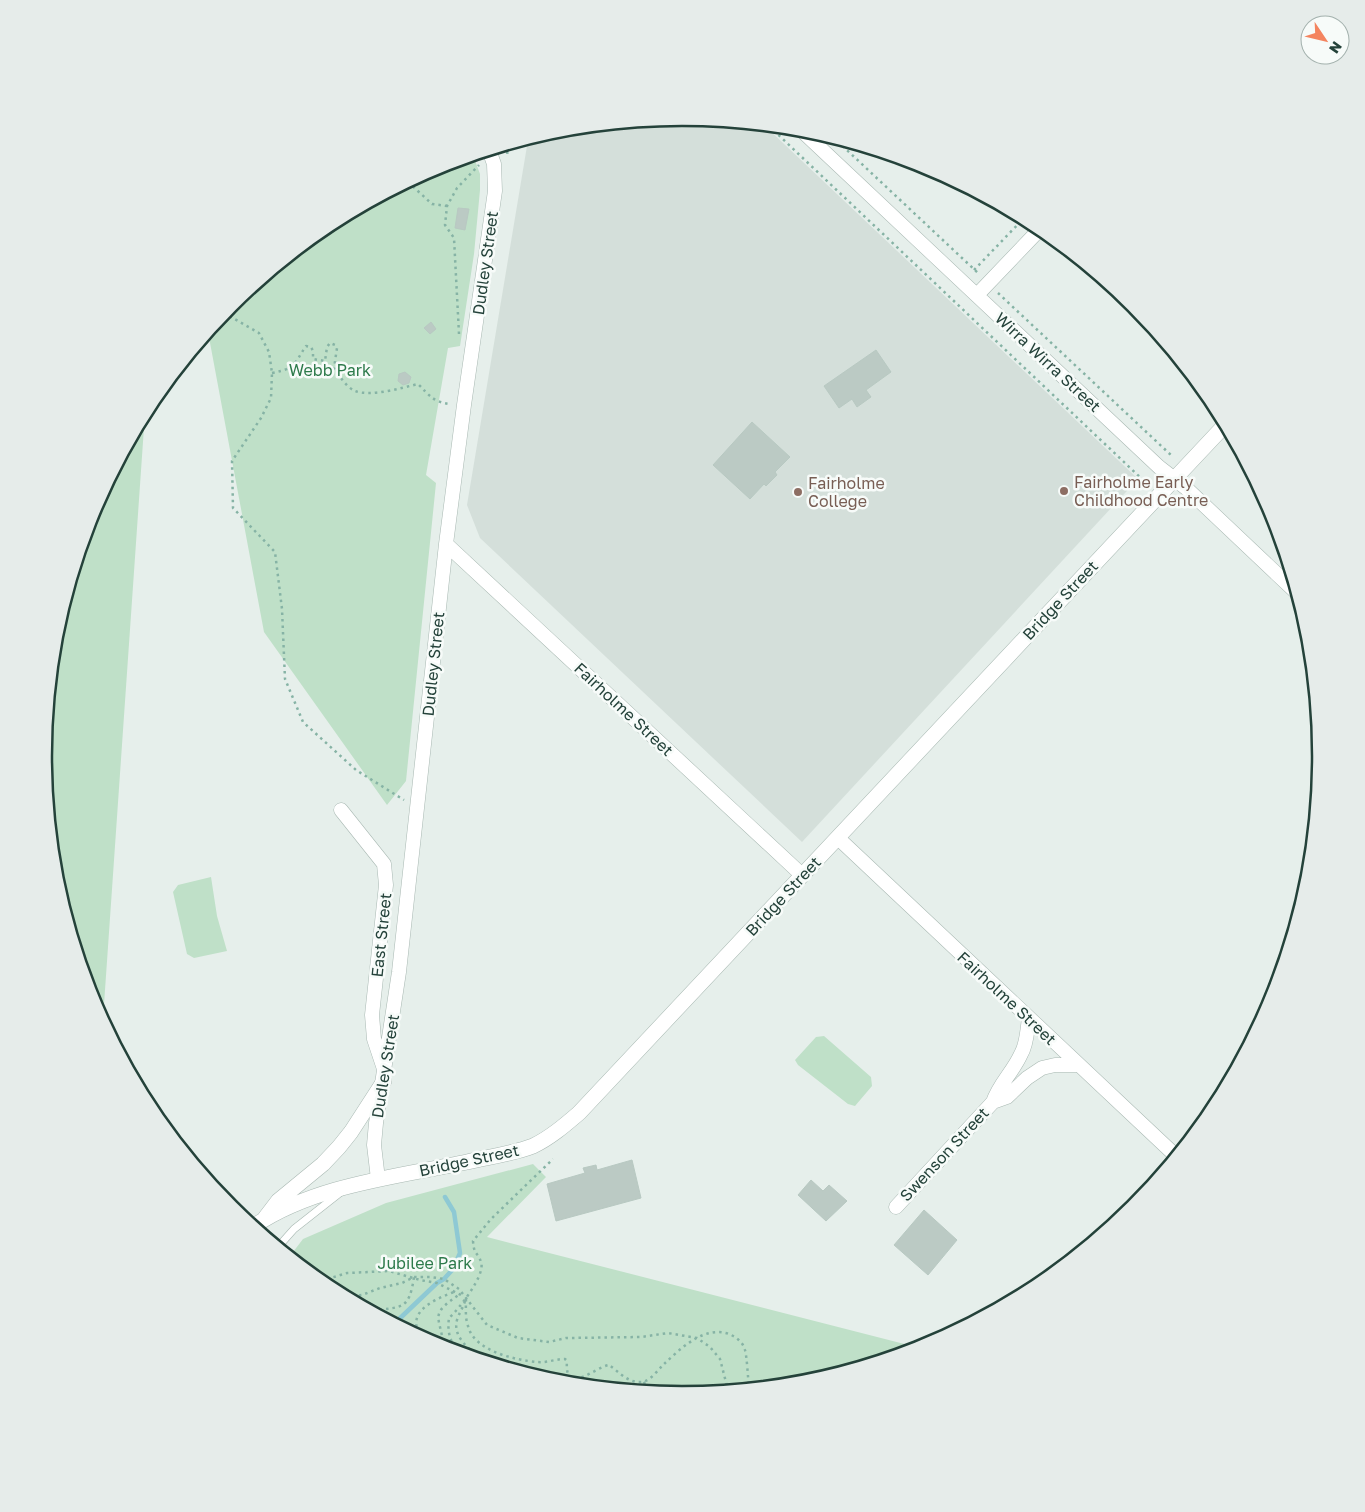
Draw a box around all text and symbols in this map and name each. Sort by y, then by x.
north arrow [1300,15,1350,65]
text: N [1326,39,1346,57]
street label: Dudley Street [468,210,502,316]
street label: Wirra Wirra Street [991,308,1105,416]
park label: Webb Park [289,360,371,380]
place label: Fairholme Early Childhood Centre [1074,472,1208,510]
place label: Fairholme College [808,473,885,511]
marker: Fairholme Early Childhood Centre [1058,485,1070,497]
marker: Fairholme College [792,486,804,498]
street label: Bridge Street [1018,556,1102,644]
street label: Dudley Street [418,611,448,717]
street label: Fairholme Street [570,658,678,760]
street label: Bridge Street [741,852,825,940]
street label: East Street [367,892,395,978]
street label: Fairholme Street [953,947,1061,1049]
street label: Dudley Street [367,1013,403,1119]
street label: Swenson Street [895,1103,993,1205]
street label: Bridge Street [417,1140,521,1180]
park label: Jubilee Park [378,1253,472,1273]

